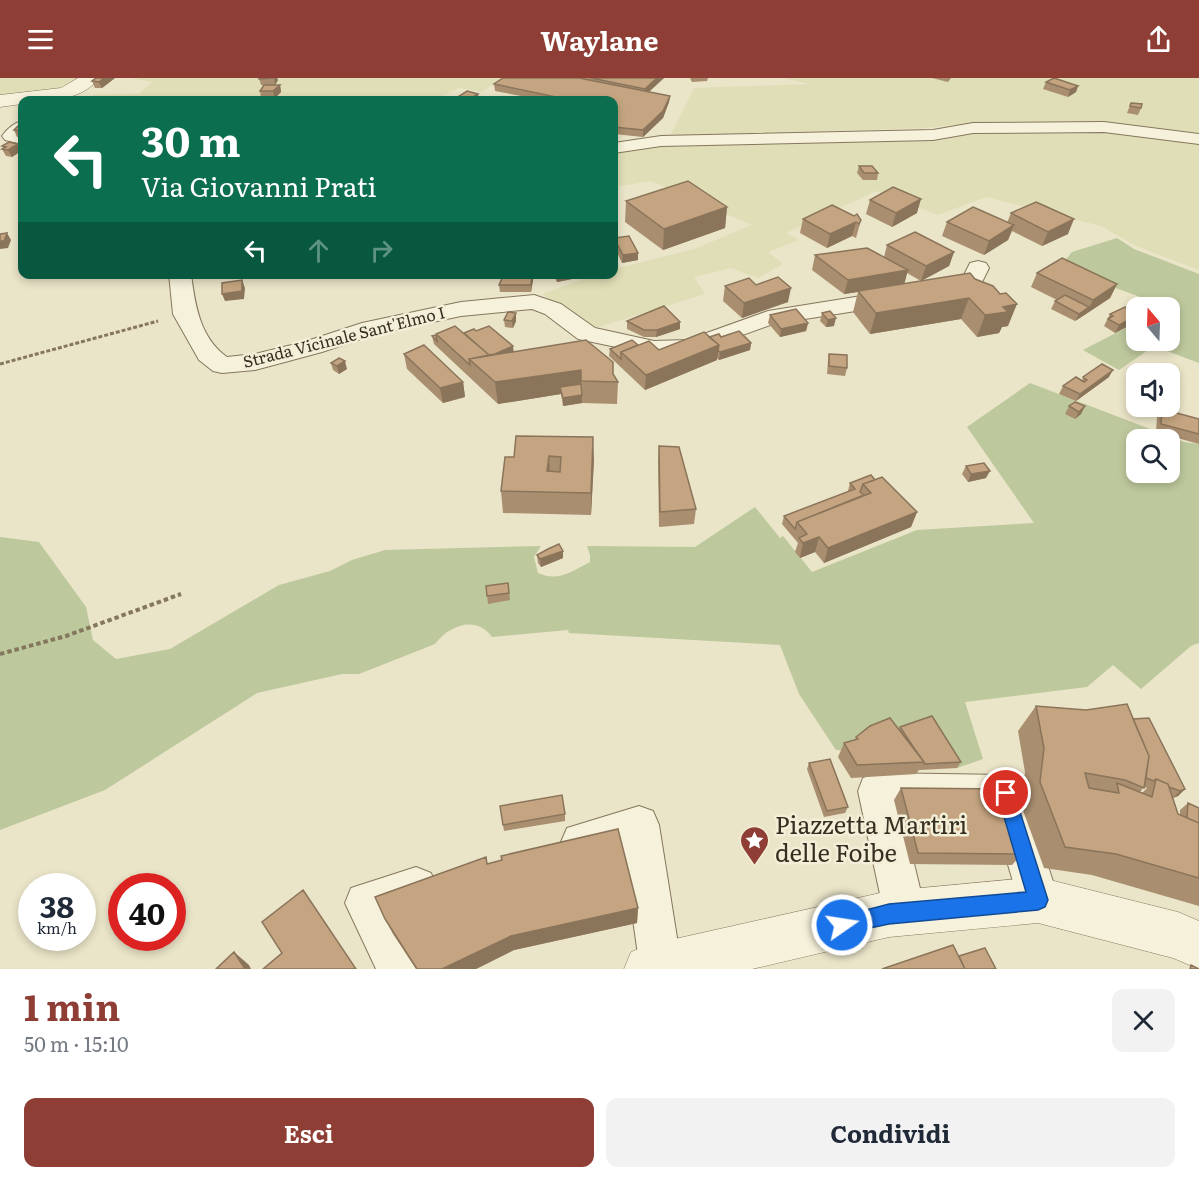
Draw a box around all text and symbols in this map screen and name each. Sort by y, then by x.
text: Waylane [540,19,659,59]
icon: menu [24,23,57,56]
icon: share [1142,23,1175,56]
text: 30 m [141,108,241,170]
icon: left [42,120,120,198]
text: Via Giovanni Prati [141,165,377,205]
icon: left [239,234,272,267]
icon: ahead [302,234,335,267]
icon: right [365,234,398,267]
north arrow [1126,297,1180,351]
map controls [1126,297,1180,483]
street label: Strada Vicinale Sant'Elmo I [240,299,447,373]
button: sound [1126,363,1180,417]
button: search [1126,429,1180,483]
pin [980,767,1031,818]
icon: arrive [989,776,1022,809]
place label: Piazzetta Martiri delle Foibe [775,806,967,869]
place icon: Piazzetta Martiri delle Foibe [738,824,770,866]
speed limit sign: 40 [108,873,186,951]
text: 38 [40,883,74,927]
position arrow [810,893,874,957]
text: km/h [37,916,77,939]
text: 1 min [24,979,120,1032]
button: close [1112,989,1175,1052]
text: 50 m · 15:10 [24,1028,128,1058]
button: Esci [24,1098,594,1167]
button: Condividi [606,1098,1175,1167]

